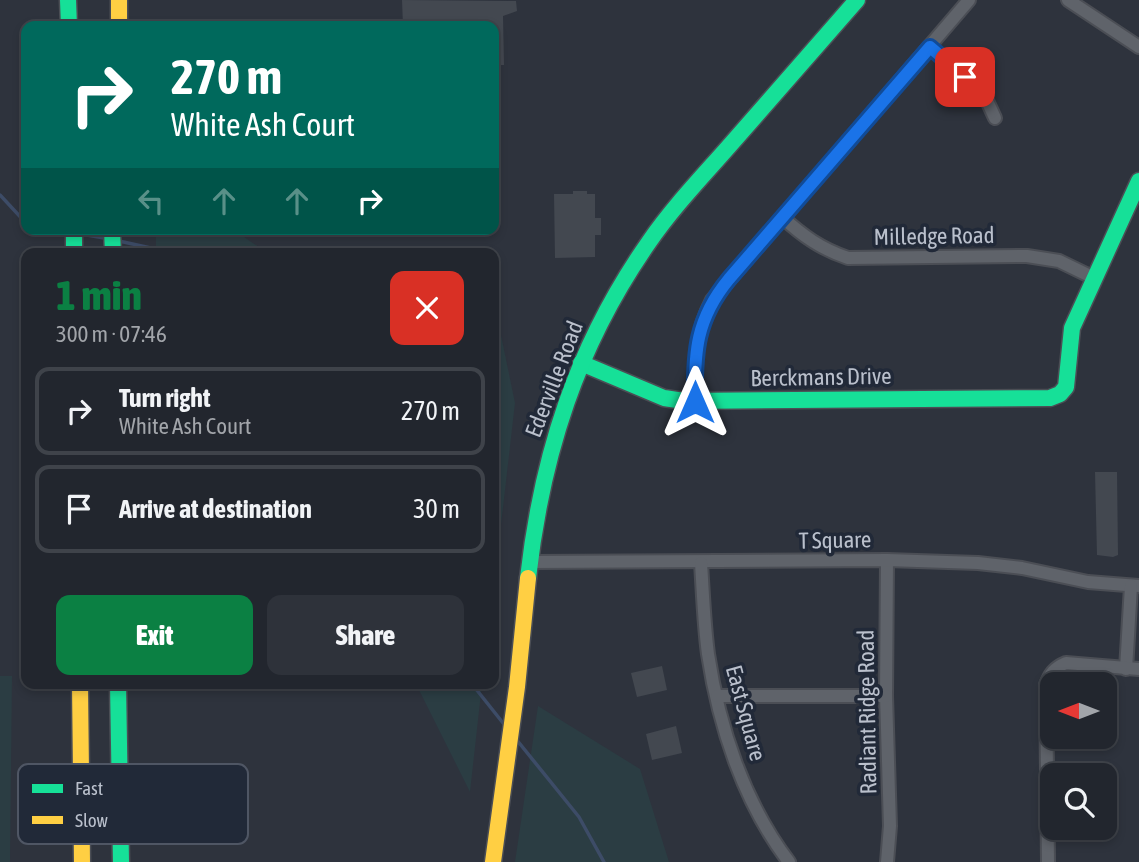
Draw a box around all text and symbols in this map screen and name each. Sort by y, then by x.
pin [935,47,995,107]
text: 270 m [171,48,282,104]
icon: right [56,49,147,140]
icon: arrive [946,58,984,96]
text: White Ash Court [171,106,355,143]
icon: left [132,182,170,220]
icon: ahead [205,182,243,220]
icon: ahead [278,182,316,220]
icon: right [351,182,389,220]
street label: Milledge Road [873,222,995,250]
text: 1 min [56,271,142,319]
button: close [390,271,464,345]
street label: Ederville Road [520,317,588,441]
text: 300 m · 07:46 [56,321,167,347]
street label: Berckmans Drive [750,363,892,391]
position arrow [658,365,732,439]
text: Turn right [119,383,210,413]
icon: right [60,392,98,430]
text: 270 m [401,396,460,426]
text: White Ash Court [119,413,251,439]
icon: arrive [60,490,98,528]
text: Arrive at destination [119,494,312,524]
text: 30 m [413,494,460,524]
street label: T Square [798,526,872,554]
button: Exit [56,595,253,675]
button: Share [267,595,464,675]
street label: Radiant Ridge Road [853,629,881,795]
street label: East Square [721,662,771,764]
north arrow [1040,672,1116,749]
map controls [1040,672,1117,840]
button: search [1040,763,1117,840]
legend [18,764,248,844]
text: Fast [75,777,103,799]
text: Slow [75,809,109,831]

